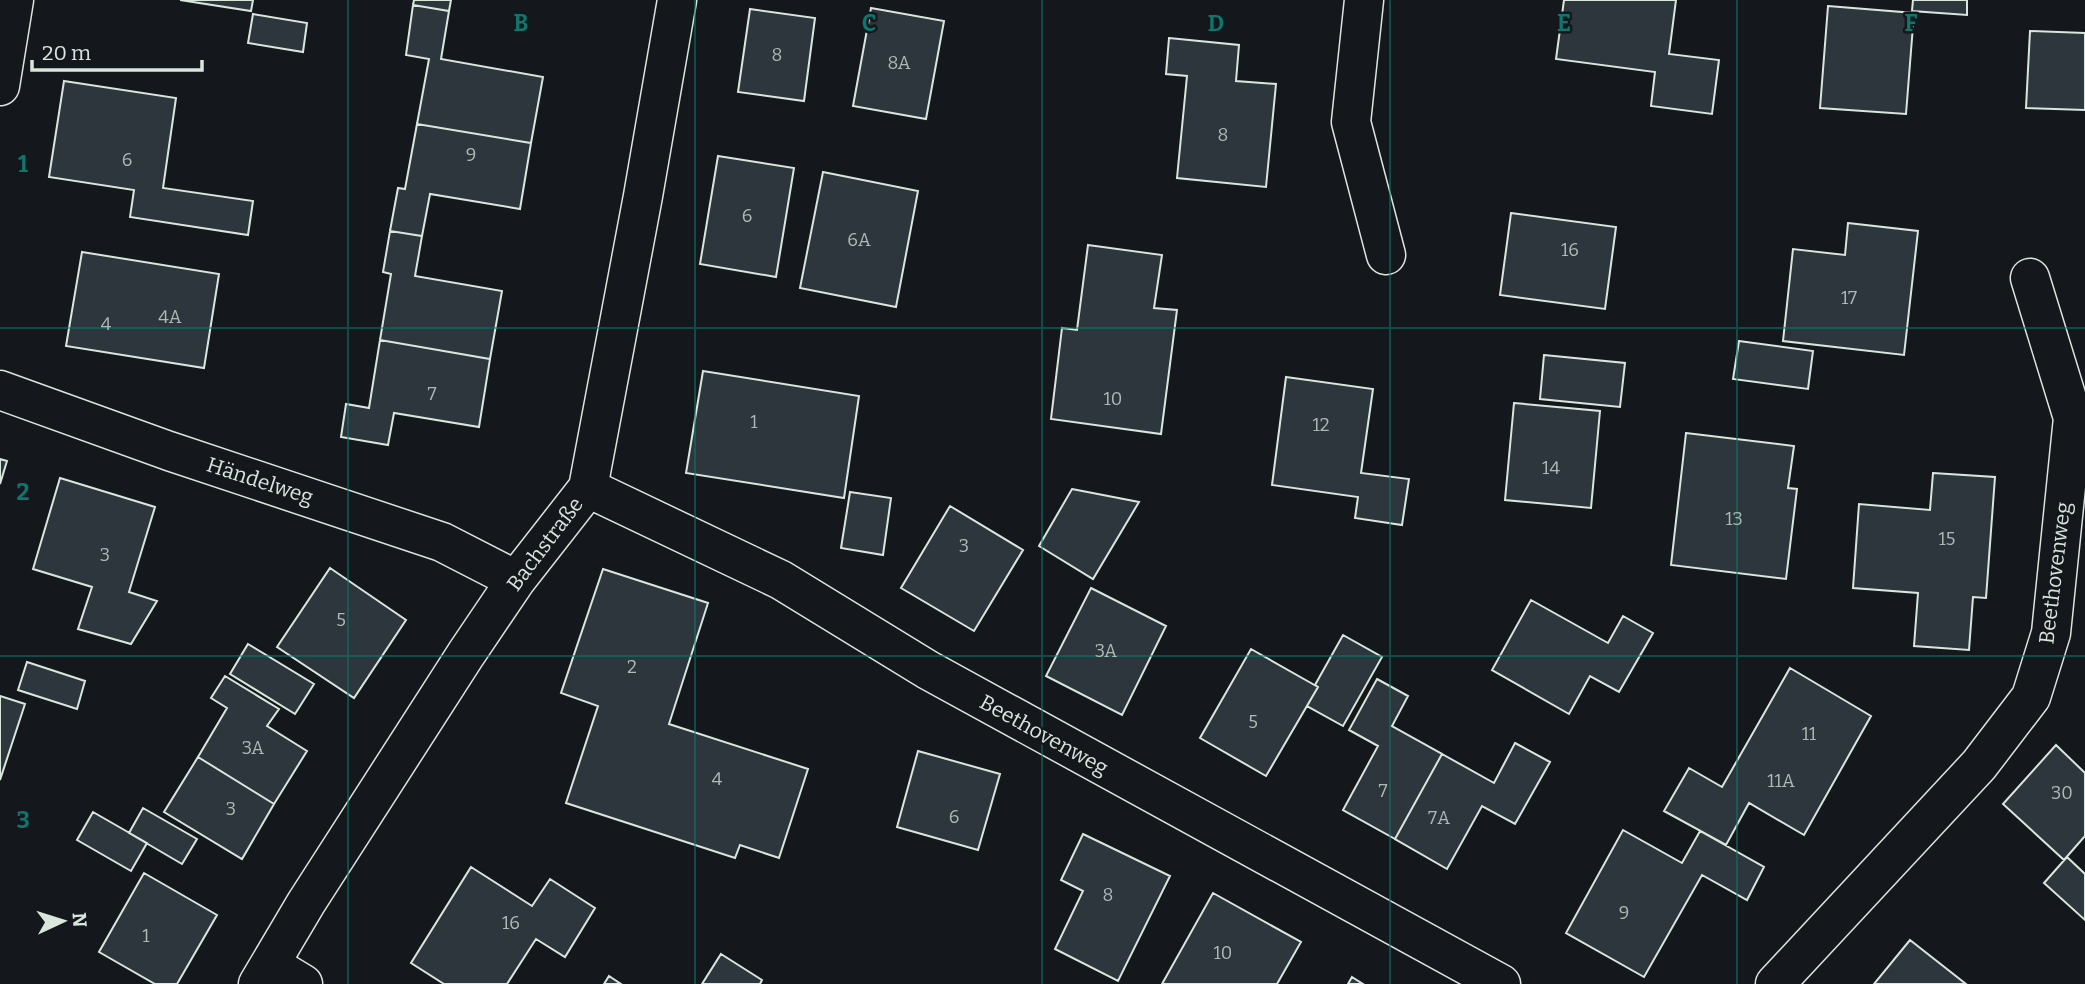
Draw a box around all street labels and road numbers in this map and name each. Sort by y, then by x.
street label: Händelweg [203,452,317,511]
street label: Bachstraße [501,492,589,596]
street label: Beethovenweg [2033,500,2077,646]
street label: Beethovenweg [975,689,1113,781]

